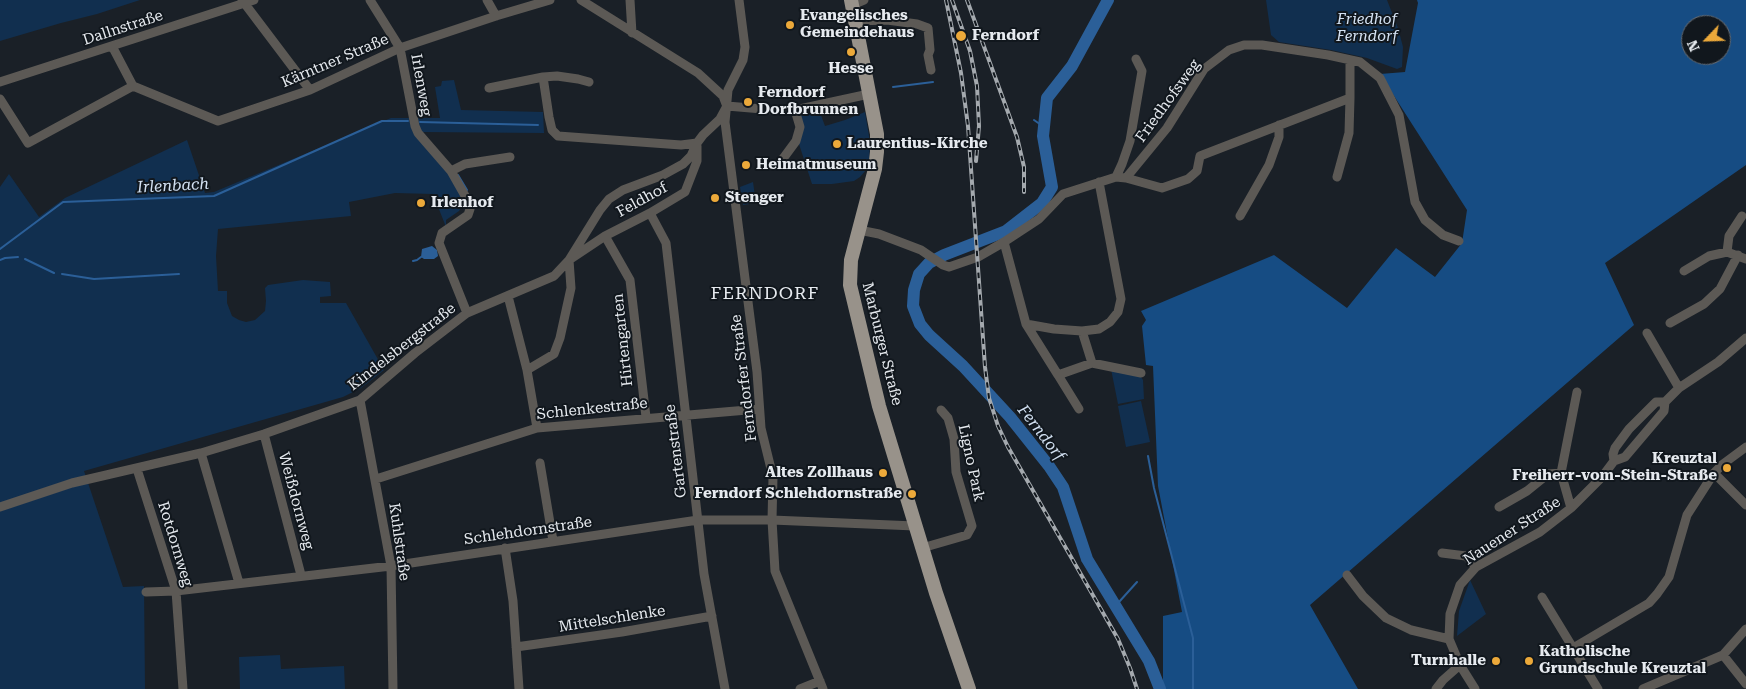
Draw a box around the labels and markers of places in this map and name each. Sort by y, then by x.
place label: Evangelisches Gemeindehaus [800,7,914,42]
marker: Evangelisches Gemeindehaus [784,19,796,31]
place label: Ferndorf [972,27,1039,45]
marker: Ferndorf [954,29,968,43]
marker: Hesse [845,46,857,58]
place label: Hesse [828,60,874,78]
place label: Ferndorf Dorfbrunnen [758,84,858,119]
marker: Ferndorf Dorfbrunnen [742,96,754,108]
place label: Laurentius-Kirche [847,135,988,153]
marker: Laurentius-Kirche [831,138,843,150]
place label: Heimatmuseum [756,156,877,174]
marker: Heimatmuseum [740,159,752,171]
place label: Stenger [725,189,784,207]
marker: Stenger [709,192,721,204]
place label: Irlenhof [431,194,493,212]
marker: Irlenhof [415,197,427,209]
place label: Kreuztal Freiherr-vom-Stein-Straße [1512,450,1717,485]
marker: Kreuztal Freiherr-vom-Stein-Straße [1721,462,1733,474]
place label: Altes Zollhaus [765,464,873,482]
marker: Altes Zollhaus [877,467,889,479]
place label: Ferndorf Schlehdornstraße [694,485,902,503]
marker: Ferndorf Schlehdornstraße [906,488,918,500]
place label: Katholische Grundschule Kreuztal [1539,643,1706,678]
place label: Turnhalle [1411,652,1486,670]
marker: Turnhalle [1490,655,1502,667]
marker: Katholische Grundschule Kreuztal [1523,655,1535,667]

